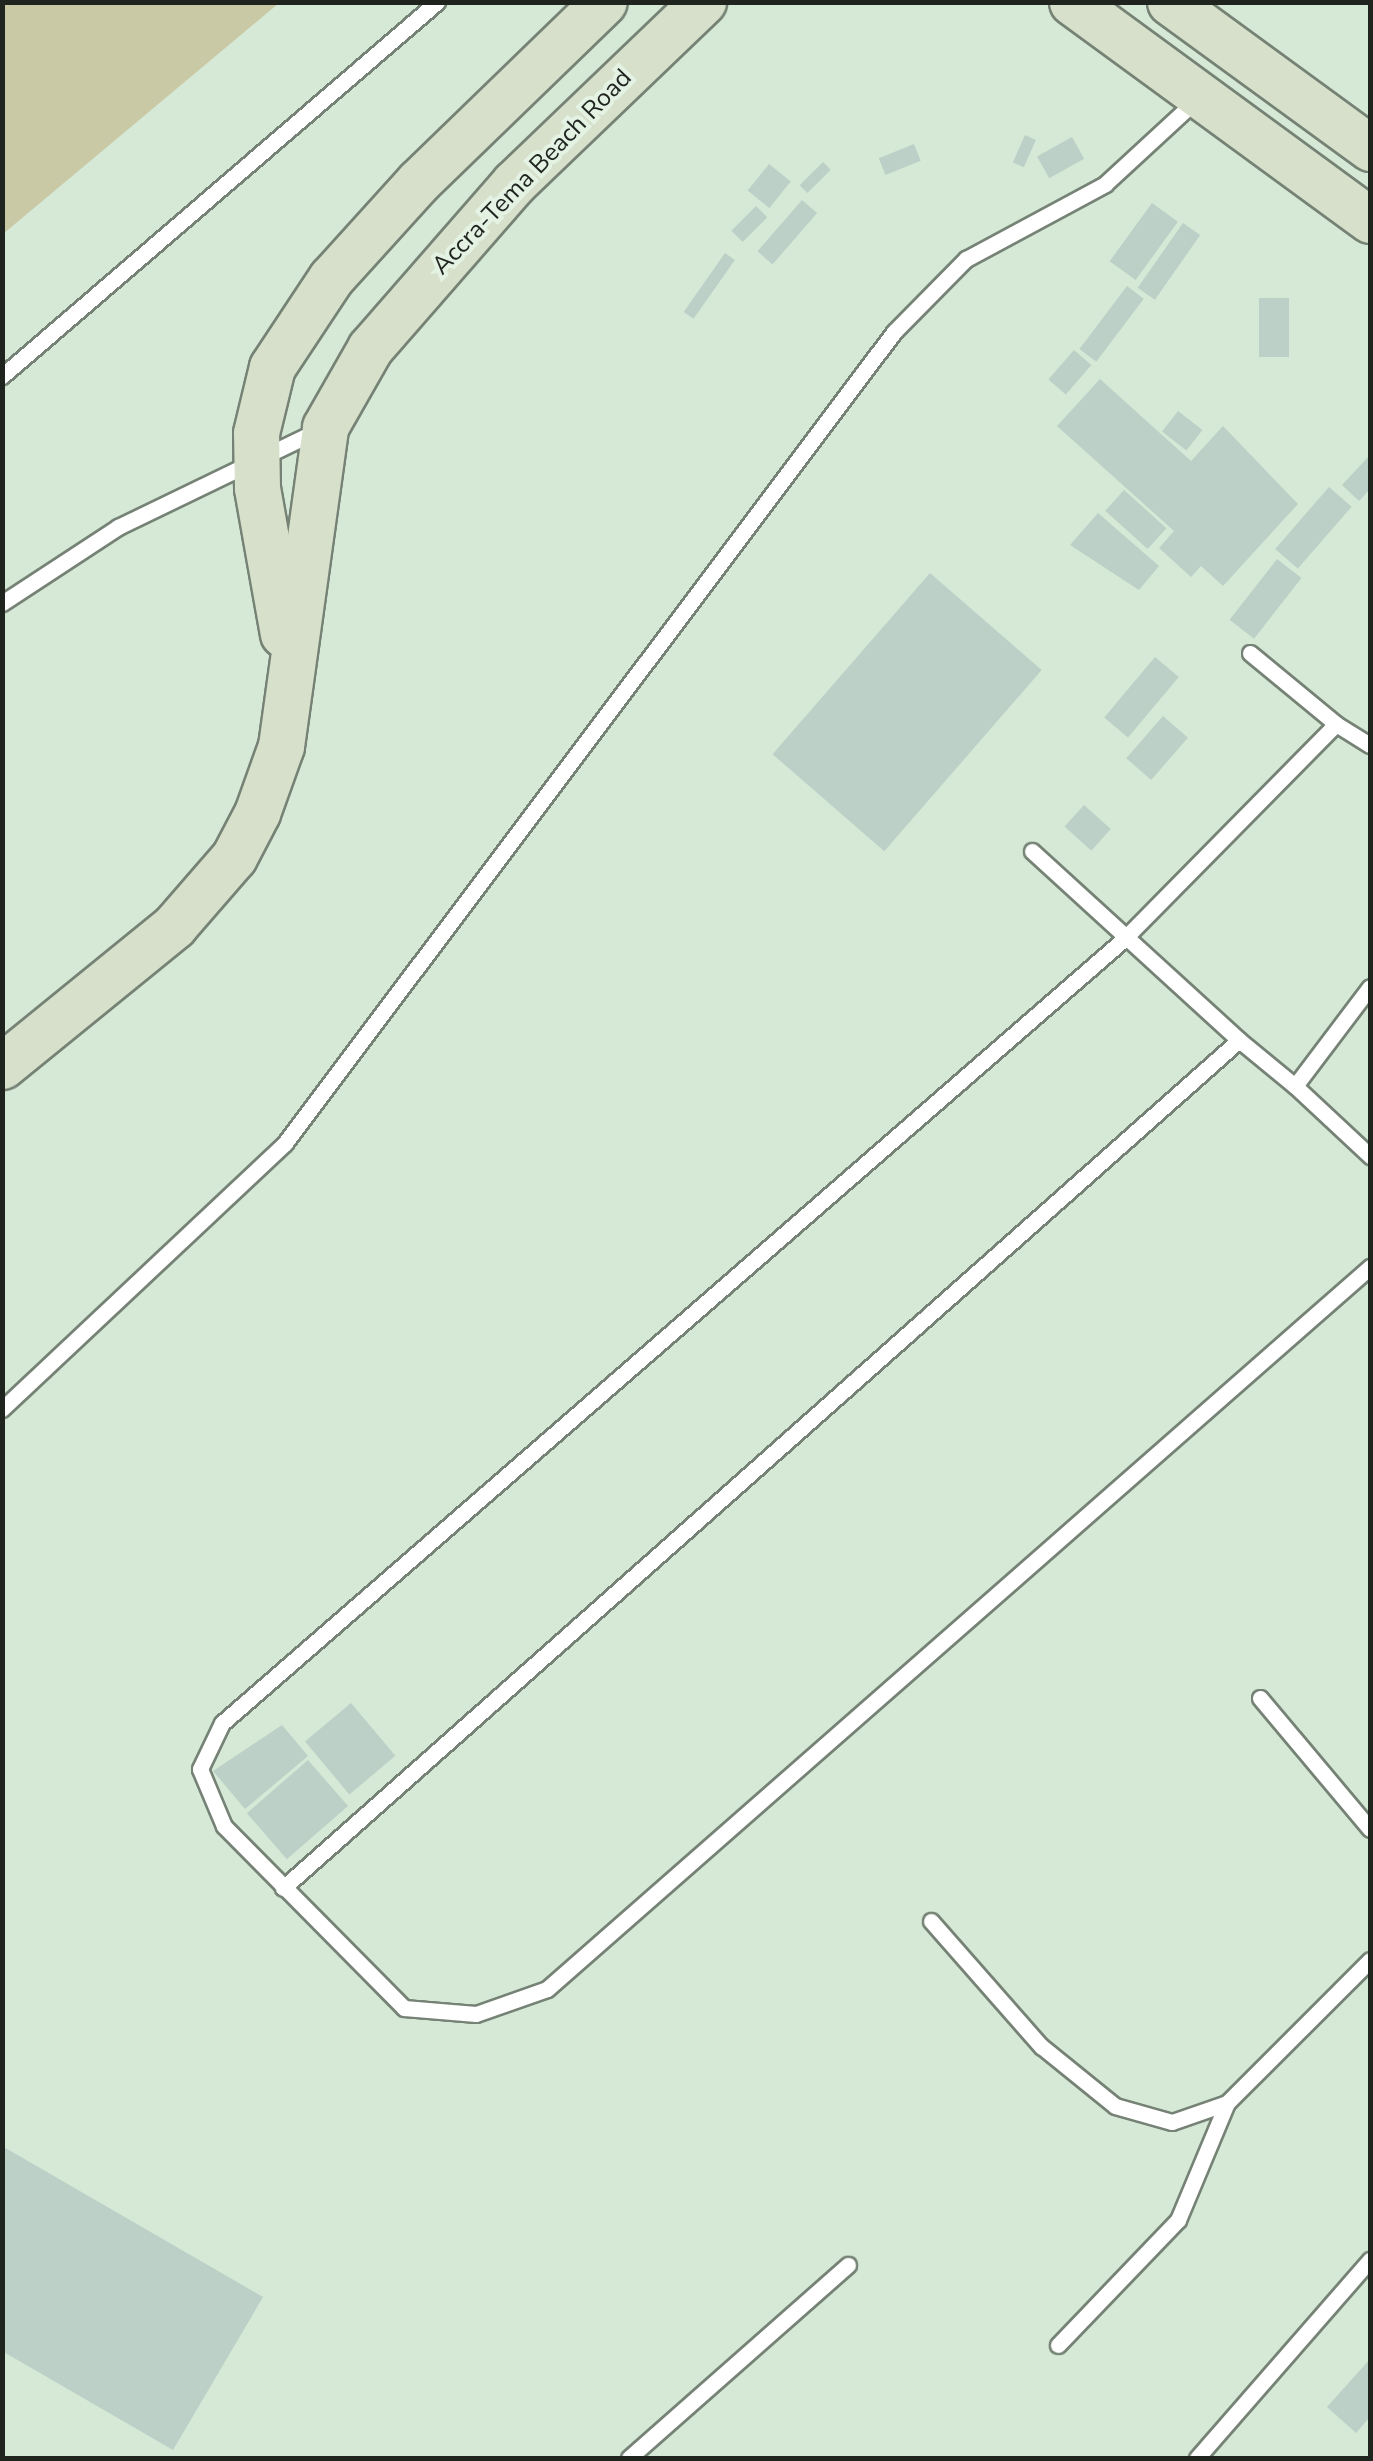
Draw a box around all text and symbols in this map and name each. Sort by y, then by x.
street label: Accra-Tema Beach Road [426,63,638,281]

